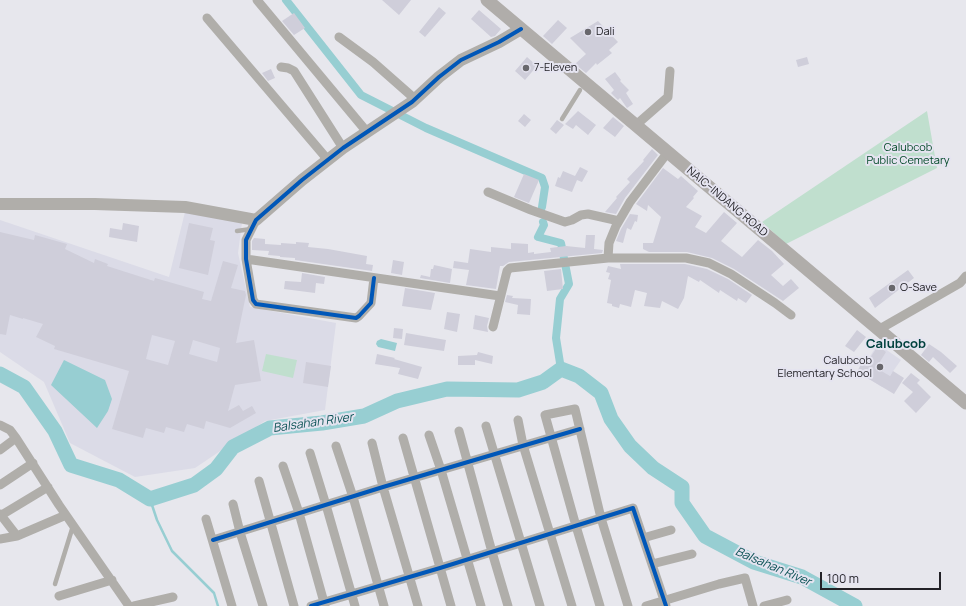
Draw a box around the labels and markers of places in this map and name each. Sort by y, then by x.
place label: Dali [596,25,615,39]
marker: Dali [583,27,593,37]
place label: 7-Eleven [534,61,577,75]
marker: 7-Eleven [521,63,531,73]
place label: O-Save [900,281,937,295]
marker: O-Save [887,283,897,293]
place label: Calubcob Elementary School [777,354,872,380]
marker: Calubcob Elementary School [875,362,885,372]

